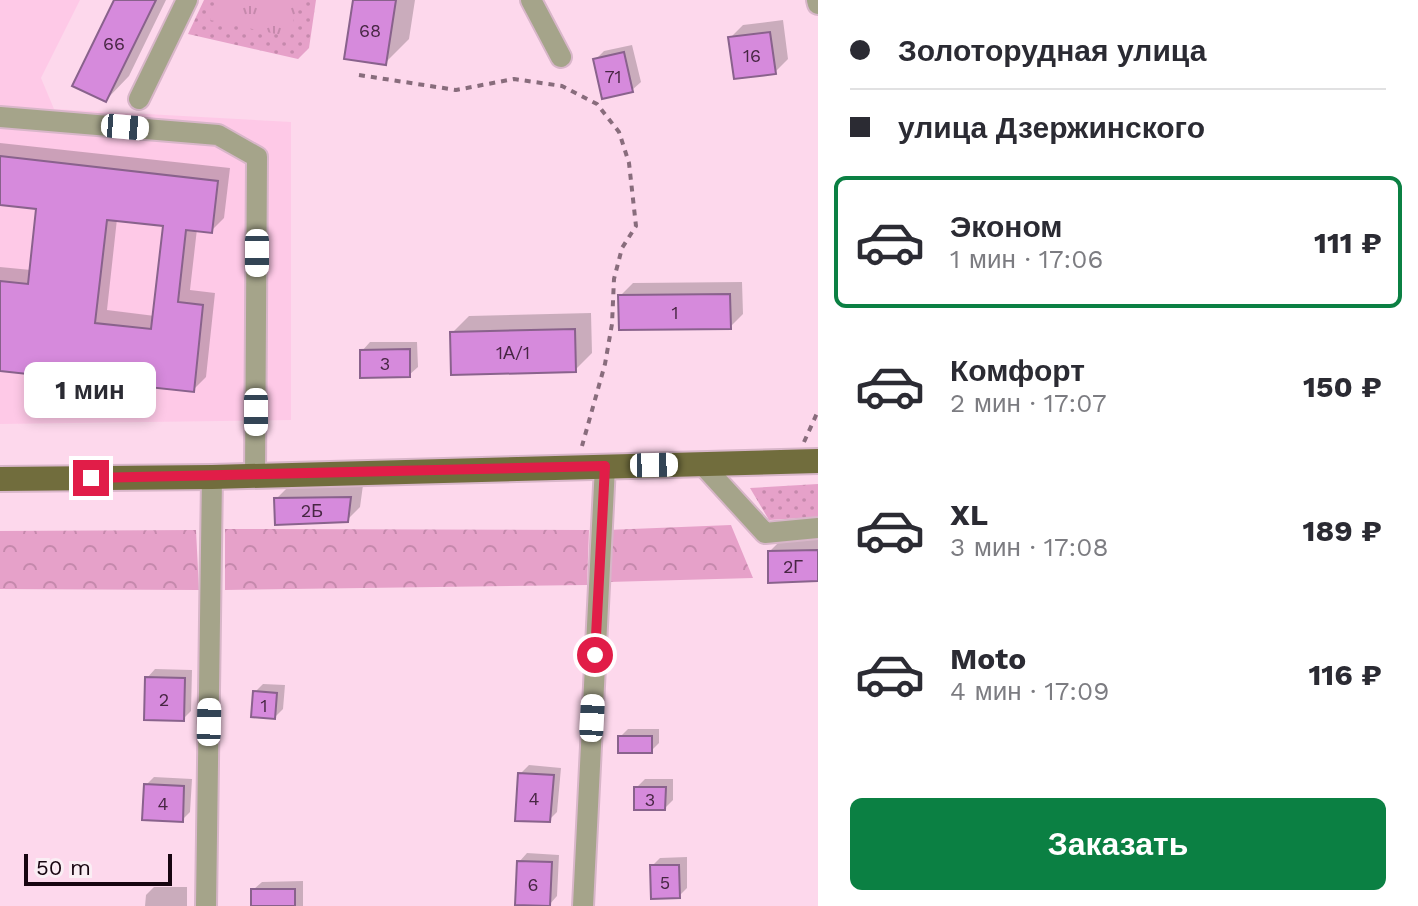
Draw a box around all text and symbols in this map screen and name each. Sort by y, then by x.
house number: 68 [359,20,381,41]
house number: 66 [103,33,125,54]
text: Золоторудная улица [898,33,1206,68]
house number: 16 [743,45,761,66]
house number: 71 [604,66,622,87]
text: улица Дзержинского [898,110,1205,145]
car [100,113,150,141]
icon: car [854,206,926,278]
text: Эконом [950,209,1063,244]
text: 111 ₽ [1314,225,1382,260]
car [245,229,269,277]
text: 1 мин · 17:06 [950,244,1103,274]
house number: 1 [671,302,679,323]
house number: 1А/1 [496,342,530,363]
icon: car [854,350,926,422]
house number: 3 [380,353,390,374]
text: Комфорт [950,353,1085,388]
callout: 1 мин [25,362,157,418]
text: 150 ₽ [1303,369,1382,404]
text: 1 мин [55,375,125,405]
car [244,388,268,436]
text: 2 мин · 17:07 [950,388,1107,418]
car [630,453,678,477]
route end [73,460,109,496]
icon: car [854,494,926,566]
text: XL [950,497,988,532]
house number: 2Б [301,500,323,521]
text: 189 ₽ [1303,513,1382,548]
text: 3 мин · 17:08 [950,532,1108,562]
house number: 2Г [783,556,803,577]
route start [577,637,613,673]
icon: car [854,638,926,710]
text: Moto [950,641,1026,676]
text: 116 ₽ [1308,657,1382,692]
text: 4 мин · 17:09 [950,676,1109,706]
house number: 2 [159,689,169,710]
car [579,693,605,743]
house number: 1 [260,695,268,716]
car [197,698,221,746]
house number: 4 [529,788,540,809]
house number: 3 [645,789,655,810]
house number: 4 [158,793,169,814]
button: Заказать [850,798,1386,890]
scale bar [24,850,172,886]
text: 50 m [36,855,91,880]
house number: 5 [660,872,670,893]
house number: 6 [528,874,538,895]

